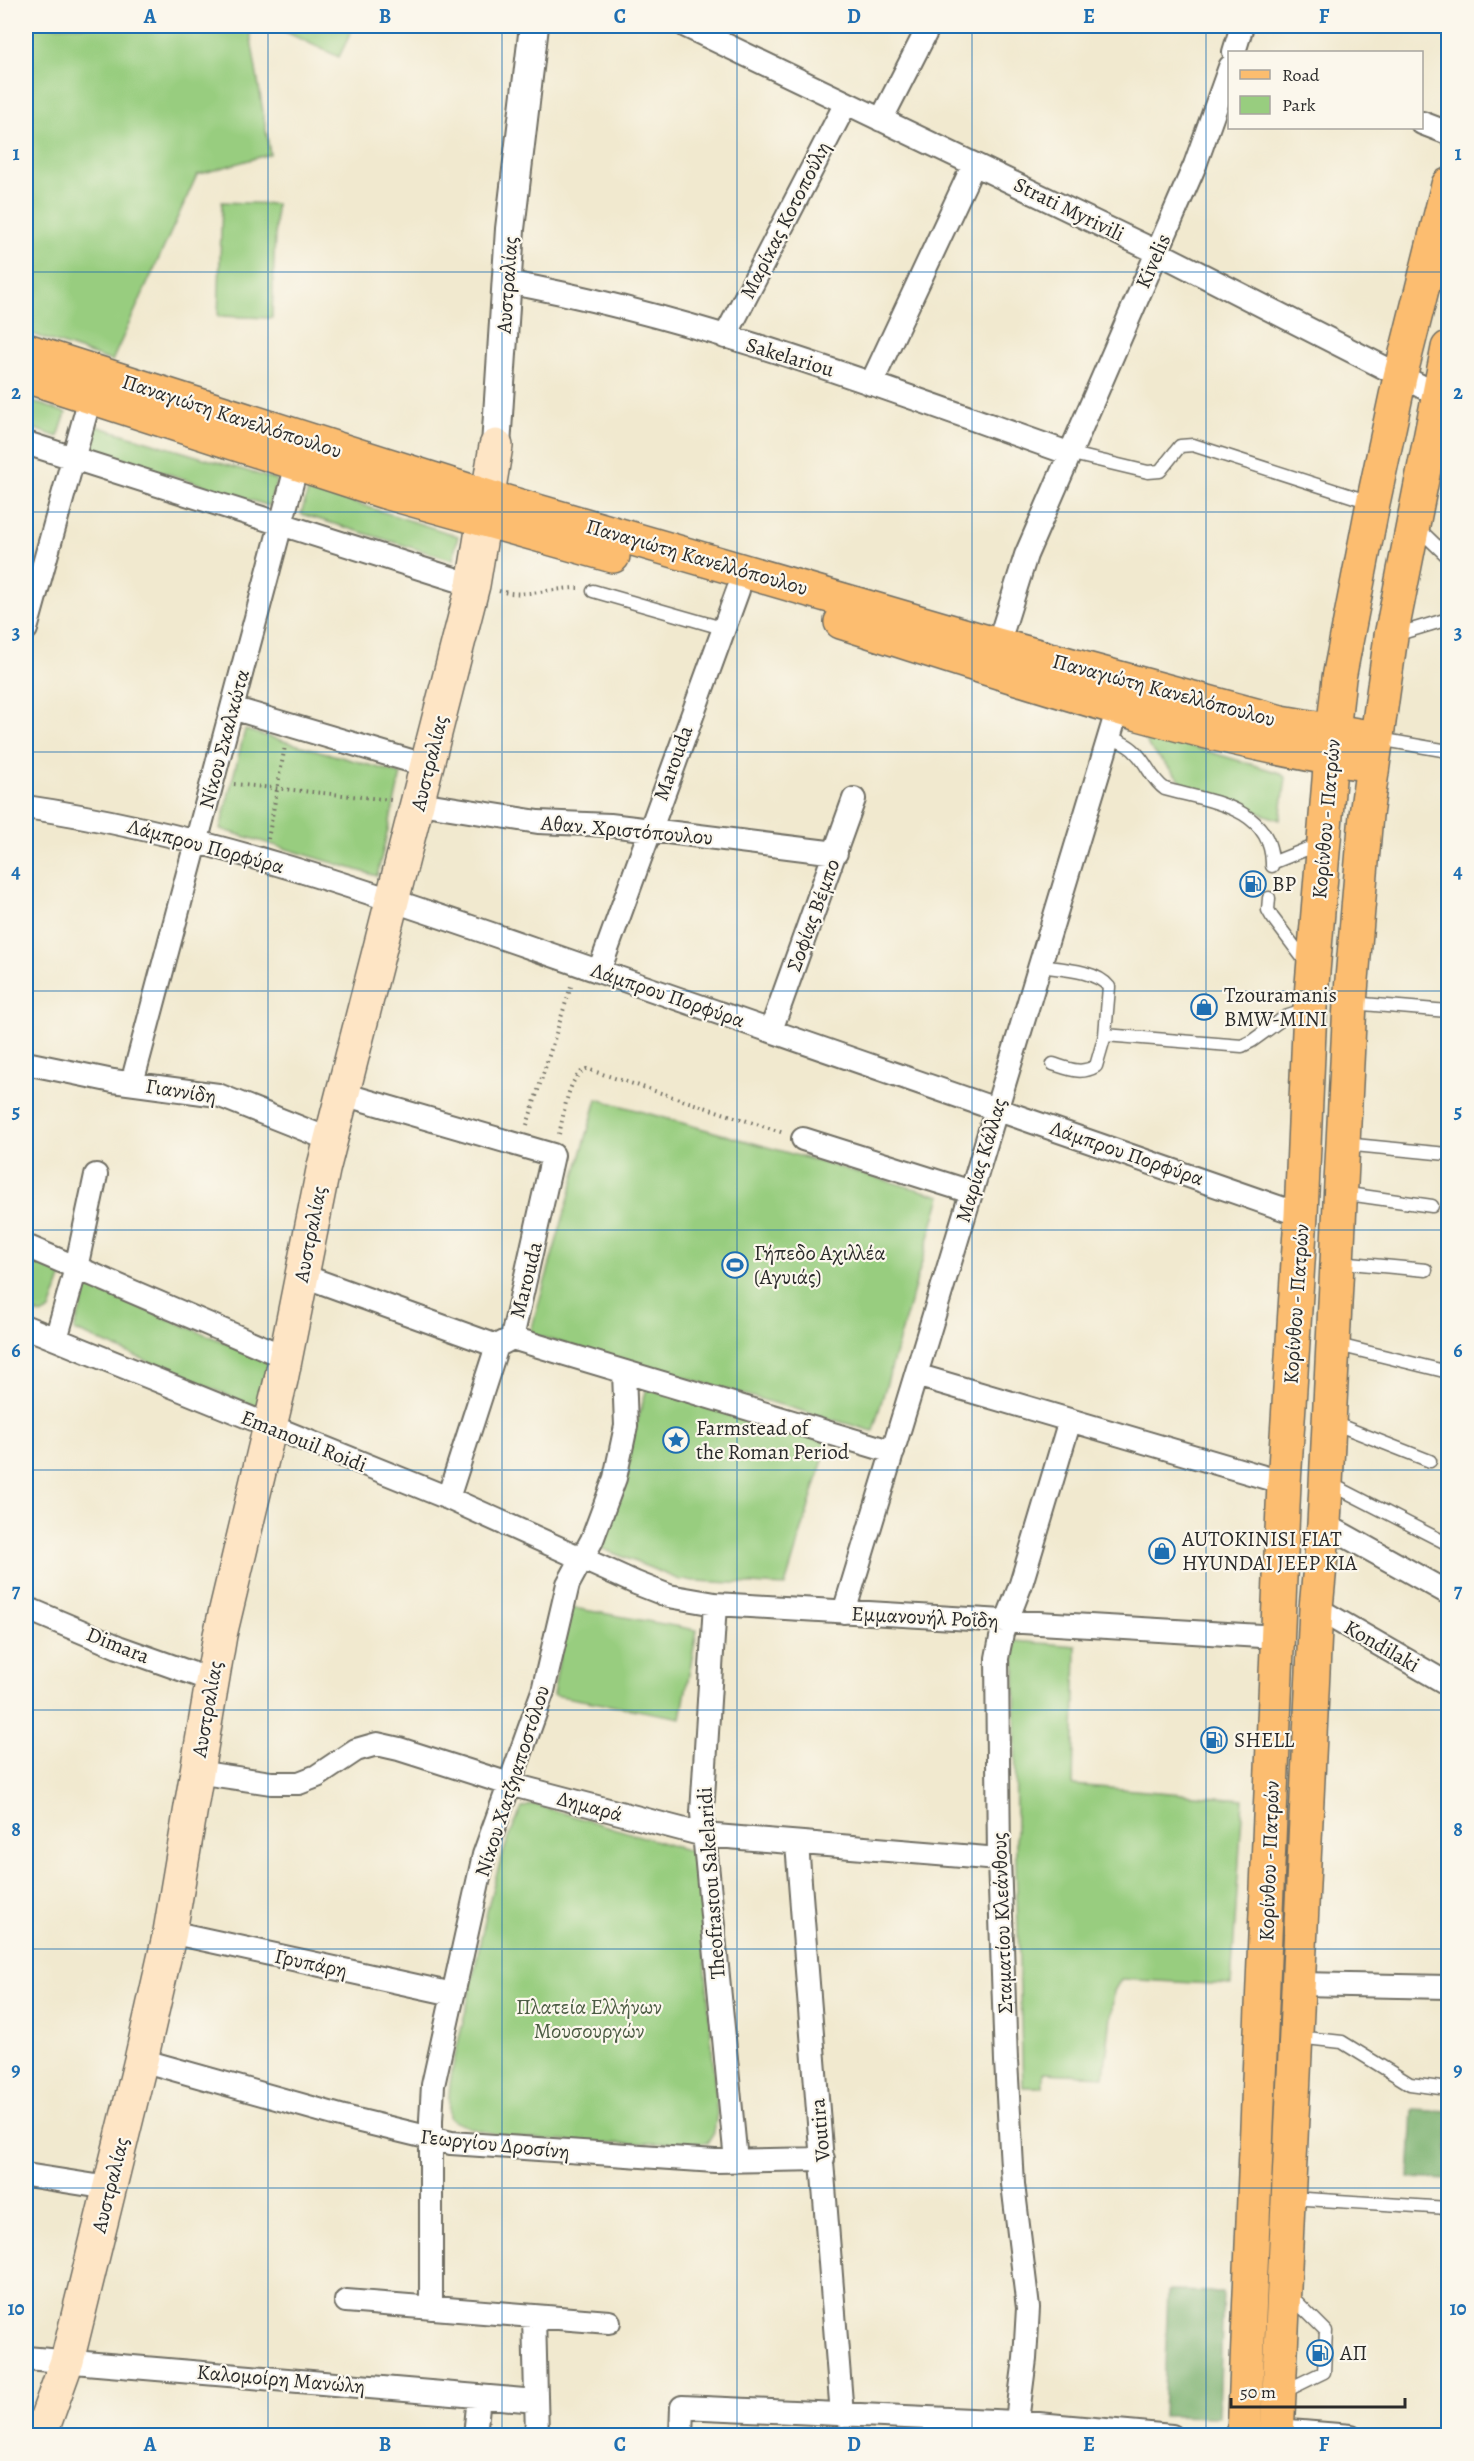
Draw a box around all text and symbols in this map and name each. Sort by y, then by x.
text: A [143,3,157,30]
text: B [379,3,391,30]
text: C [614,3,626,30]
text: D [847,3,861,30]
text: E [1083,3,1095,30]
text: F [1319,3,1330,30]
legend [1228,51,1423,129]
text: Road [1282,63,1320,87]
text: Park [1282,93,1316,117]
street label: Μαρίκας Κοτοπούλη [733,136,837,304]
text: 1 [12,140,20,167]
text: 1 [1454,140,1462,167]
street label: Strati Myrivili [1009,170,1129,248]
street label: Kivelis [1129,229,1177,293]
street label: Αυστραλίας [490,235,524,336]
street label: Sakelariou [743,330,838,384]
street label: Παναγιώτη Κανελλόπουλου [119,367,345,465]
text: 2 [11,379,21,406]
text: 2 [1453,379,1463,406]
street label: Παναγιώτη Κανελλόπουλου [583,512,811,602]
text: 3 [12,619,20,646]
text: 3 [1454,619,1462,646]
street label: Παναγιώτη Κανελλόπουλου [1049,647,1279,733]
street label: Νίκου Σκαλκώτα [192,666,256,812]
street label: Αυστραλίας [403,712,454,815]
street label: Marouda [646,721,700,804]
street label: Κορίνθου - Πατρών [1305,737,1347,900]
street label: Αθαν. Χριστόπουλου [539,808,714,851]
street label: Λάμπρου Πορφύρα [124,811,287,880]
street label: Σοφίας Βέμπο [780,855,846,975]
text: 4 [11,858,21,885]
text: 4 [1453,858,1463,885]
fuel station icon: BP [1238,869,1268,899]
place label: BP [1272,870,1297,898]
street label: Λάμπρου Πορφύρα [586,955,749,1034]
place label: Tzouramanis BMW-MINI [1224,981,1337,1033]
shop icon: Tzouramanis BMW-MINI [1189,992,1219,1022]
street label: Γιαννίδη [144,1072,218,1110]
street label: Μαρίας Κάλλας [949,1094,1013,1226]
text: 5 [12,1098,20,1125]
text: 5 [1454,1098,1462,1125]
street label: Λάμπρου Πορφύρα [1045,1113,1208,1192]
street label: Αυστραλίας [287,1183,333,1285]
street label: Κορίνθου - Πατρών [1276,1223,1316,1385]
street label: Marouda [503,1239,549,1321]
place label: Γήπεδο Αχιλλέα (Αγυιάς) [754,1239,886,1291]
sports icon: Γήπεδο Αχιλλέα (Αγυιάς) [720,1250,750,1280]
text: 6 [11,1337,21,1364]
text: 6 [1453,1337,1463,1364]
street label: Emanouil Roidi [237,1403,371,1479]
place label: Farmstead of the Roman Period [696,1414,850,1466]
place icon: Farmstead of the Roman Period [661,1425,691,1455]
place label: AUTOKINISI FIAT HYUNDAI JEEP KIA [1181,1525,1358,1577]
shop icon: AUTOKINISI FIAT HYUNDAI JEEP KIA [1147,1536,1177,1566]
text: 7 [12,1577,21,1604]
text: 7 [1454,1577,1463,1604]
street label: Εμμανουήλ Ροΐδη [851,1599,999,1635]
street label: Kondilaki [1339,1613,1425,1679]
street label: Dimara [82,1620,154,1670]
street label: Αυστραλίας [185,1659,229,1760]
street label: Νίκου Χατζηαποστόλου [468,1682,556,1880]
fuel station icon: SHELL [1199,1725,1229,1755]
place label: SHELL [1234,1726,1295,1754]
street label: Κορίνθου - Πατρών [1252,1780,1286,1942]
street label: Δημαρά [554,1784,626,1828]
street label: Theofrastou Sakelaridi [690,1786,732,1980]
text: 8 [11,1816,21,1843]
text: 8 [1453,1816,1463,1843]
street label: Σταματίου Κλεάνθους [985,1832,1019,2014]
street label: Γρυπάρη [272,1942,350,1984]
park label: Πλατεία Ελλήνων Μουσουργών [516,1993,662,2045]
text: 9 [11,2056,21,2083]
text: 9 [1453,2056,1463,2083]
street label: Voutira [803,2097,837,2164]
street label: Γεωργίου Δροσίνη [419,2122,571,2166]
street label: Αυστραλίας [84,2134,135,2237]
text: 10 [7,2295,25,2322]
text: 10 [1449,2295,1467,2322]
fuel station icon: ΑΠ [1305,2338,1335,2368]
place label: ΑΠ [1339,2339,1367,2367]
street label: Καλομοίρη Μανώλη [196,2358,366,2400]
scale bar [1231,2371,1405,2409]
text: 50 m [1240,2380,1276,2404]
text: A [143,2431,157,2458]
text: B [379,2431,391,2458]
text: C [614,2431,626,2458]
text: D [847,2431,861,2458]
text: E [1083,2431,1095,2458]
text: F [1319,2431,1330,2458]

